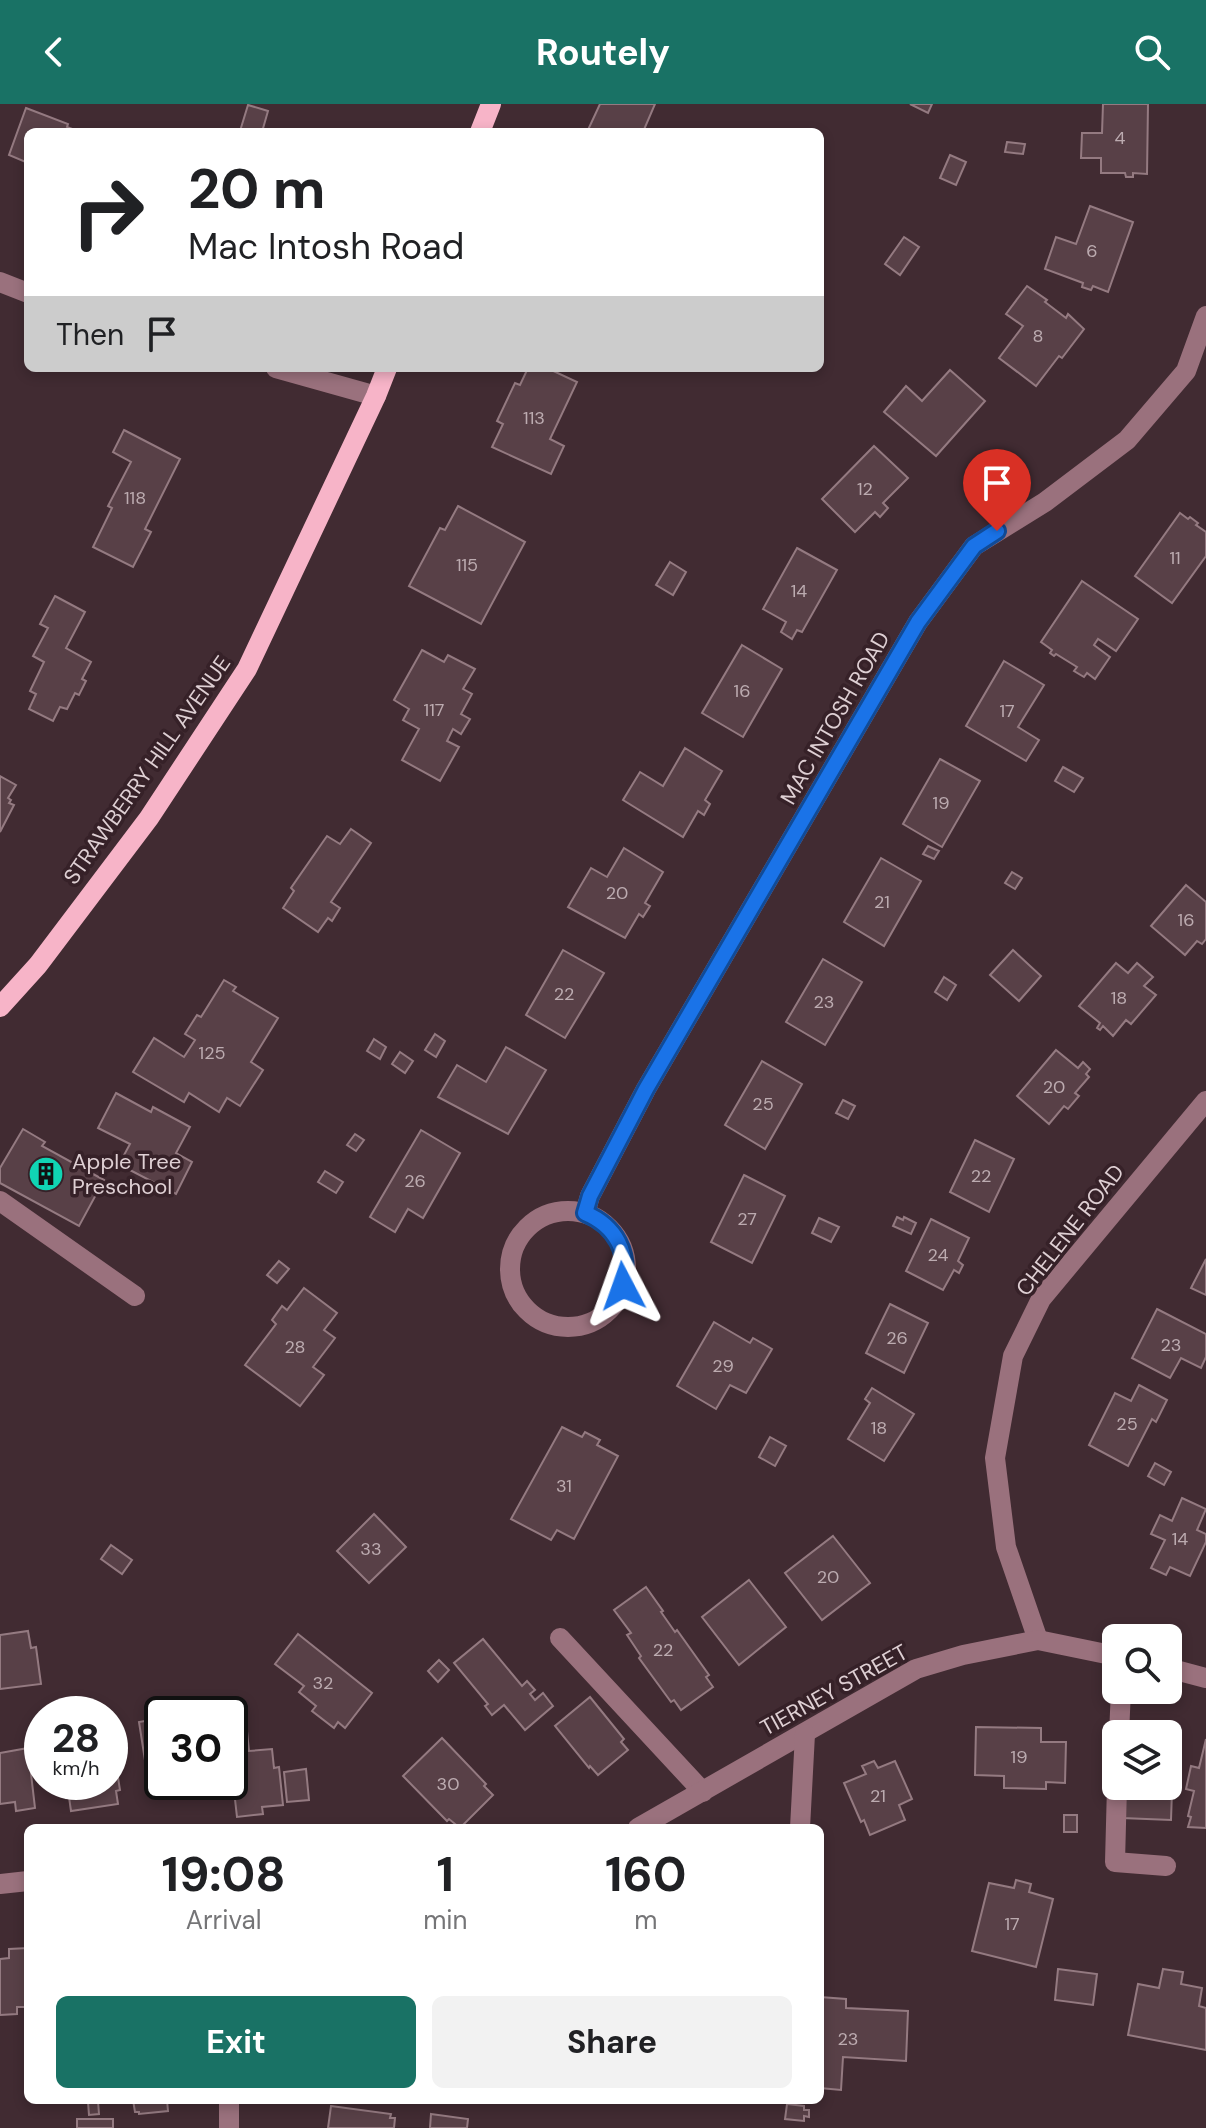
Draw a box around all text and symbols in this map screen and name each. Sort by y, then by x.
text: Routely [536,29,670,76]
icon: back [32,30,76,74]
icon: search [1130,30,1174,74]
house number: 4 [1115,126,1126,150]
text: 20 m [188,152,325,225]
icon: right [56,160,160,264]
text: Mac Intosh Road [188,223,464,270]
house number: 6 [1086,239,1098,263]
icon: arrive [140,312,184,356]
text: Then [56,315,124,354]
house number: 8 [1033,324,1043,348]
house number: 113 [523,406,545,430]
pin [963,449,1031,531]
icon: arrive [975,461,1019,505]
house number: 12 [857,477,873,501]
house number: 118 [124,486,146,510]
house number: 11 [1169,546,1181,570]
house number: 115 [456,553,478,577]
house number: 14 [791,579,807,603]
street label: MAC INTOSH ROAD [774,626,896,810]
street label: STRAWBERRY HILL AVENUE [57,650,237,890]
house number: 16 [734,679,750,703]
house number: 117 [424,698,444,722]
house number: 17 [999,699,1015,723]
house number: 19 [933,791,949,815]
house number: 20 [606,881,628,905]
house number: 21 [874,890,890,914]
house number: 16 [1178,908,1194,932]
house number: 22 [554,982,574,1006]
house number: 18 [1111,986,1127,1010]
house number: 23 [813,990,835,1014]
house number: 125 [199,1041,225,1065]
house number: 20 [1043,1075,1065,1099]
house number: 25 [752,1092,774,1116]
place label: Apple Tree Preschool [72,1147,181,1201]
building icon: Apple Tree Preschool [27,1155,65,1193]
street label: CHELENE ROAD [1009,1158,1131,1302]
house number: 22 [971,1164,991,1188]
house number: 26 [404,1169,426,1193]
house number: 27 [737,1207,757,1231]
house number: 24 [928,1243,949,1267]
position arrow [581,1244,665,1328]
house number: 26 [886,1326,908,1350]
house number: 23 [1160,1333,1182,1357]
house number: 28 [284,1335,306,1359]
house number: 29 [712,1354,734,1378]
house number: 25 [1116,1412,1138,1436]
house number: 18 [871,1416,887,1440]
house number: 31 [556,1474,572,1498]
house number: 14 [1172,1527,1188,1551]
house number: 33 [360,1537,382,1561]
house number: 20 [817,1565,839,1589]
map controls [1102,1624,1182,1800]
button: search [1102,1624,1182,1704]
house number: 22 [653,1638,673,1662]
street label: TIERNEY STREET [755,1638,913,1742]
house number: 32 [312,1671,334,1695]
speed limit sign: 30 [144,1696,248,1800]
text: 28 [52,1712,100,1764]
button: layers [1102,1720,1182,1800]
house number: 19 [1011,1745,1027,1769]
text: km/h [52,1755,100,1781]
house number: 30 [437,1772,459,1796]
house number: 21 [870,1784,886,1808]
text: 19:08 [161,1843,286,1906]
text: 1 [437,1843,454,1906]
text: 160 [605,1843,687,1906]
text: Arrival [186,1903,261,1937]
text: min [423,1903,467,1937]
text: m [634,1903,657,1937]
house number: 17 [1004,1912,1020,1936]
button: Exit [56,1996,416,2088]
button: Share [432,1996,792,2088]
house number: 23 [837,2027,859,2051]

